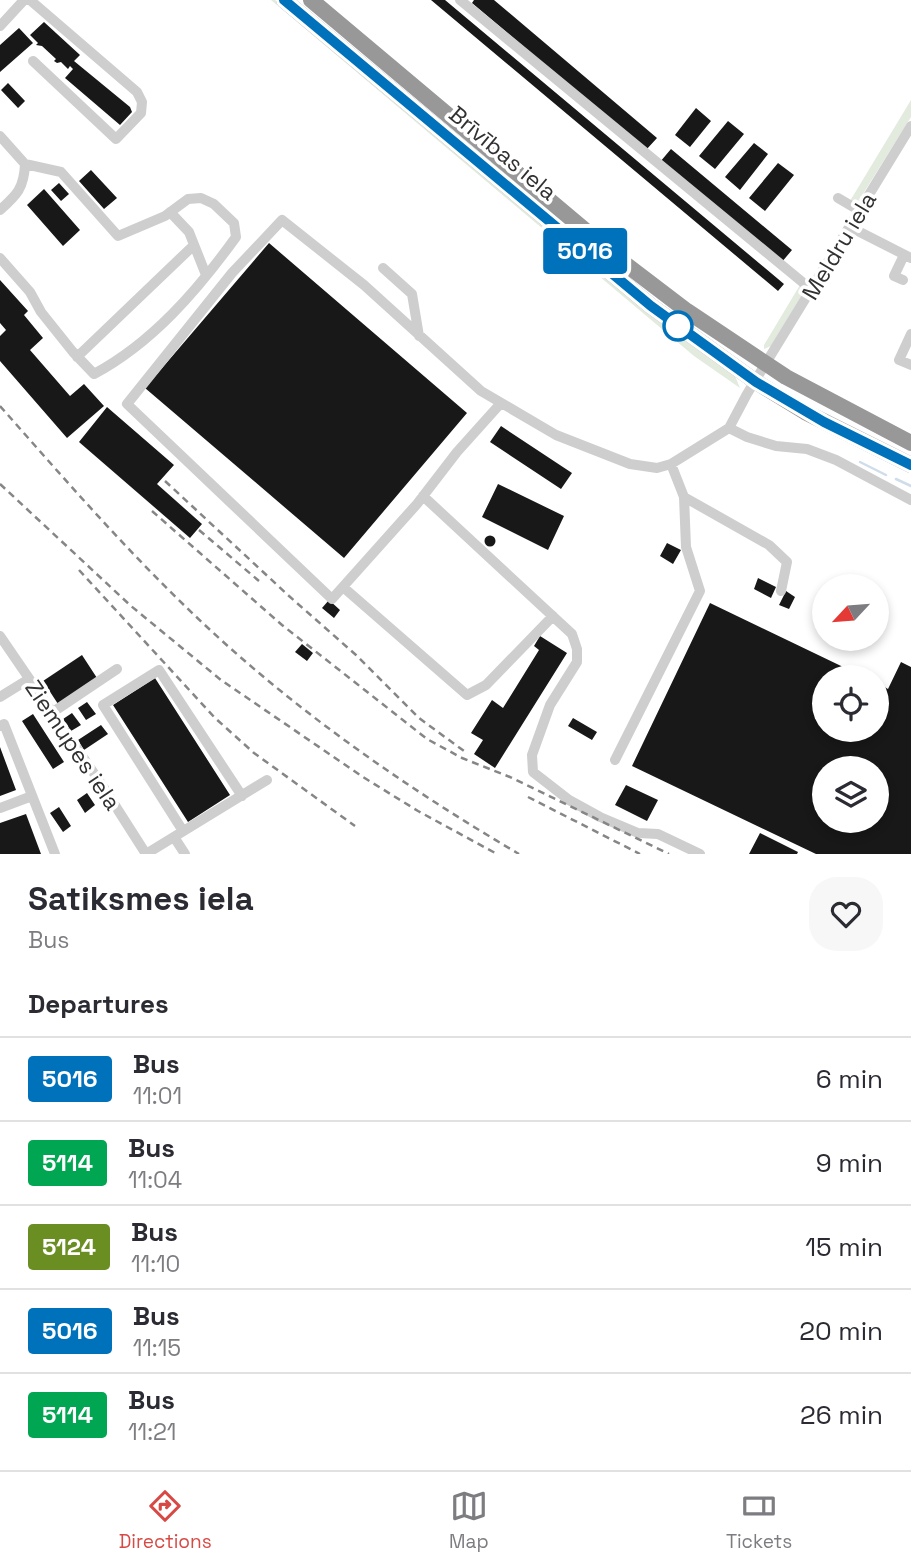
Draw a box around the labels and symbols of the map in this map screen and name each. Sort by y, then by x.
street label: Brīvības iela [443,99,563,207]
street label: Meldru iela [795,187,883,305]
line badge: 5016 [536,228,634,274]
unlabelled marker [663,311,693,341]
north arrow [812,574,889,651]
street label: Ziemupes iela [18,674,128,816]

